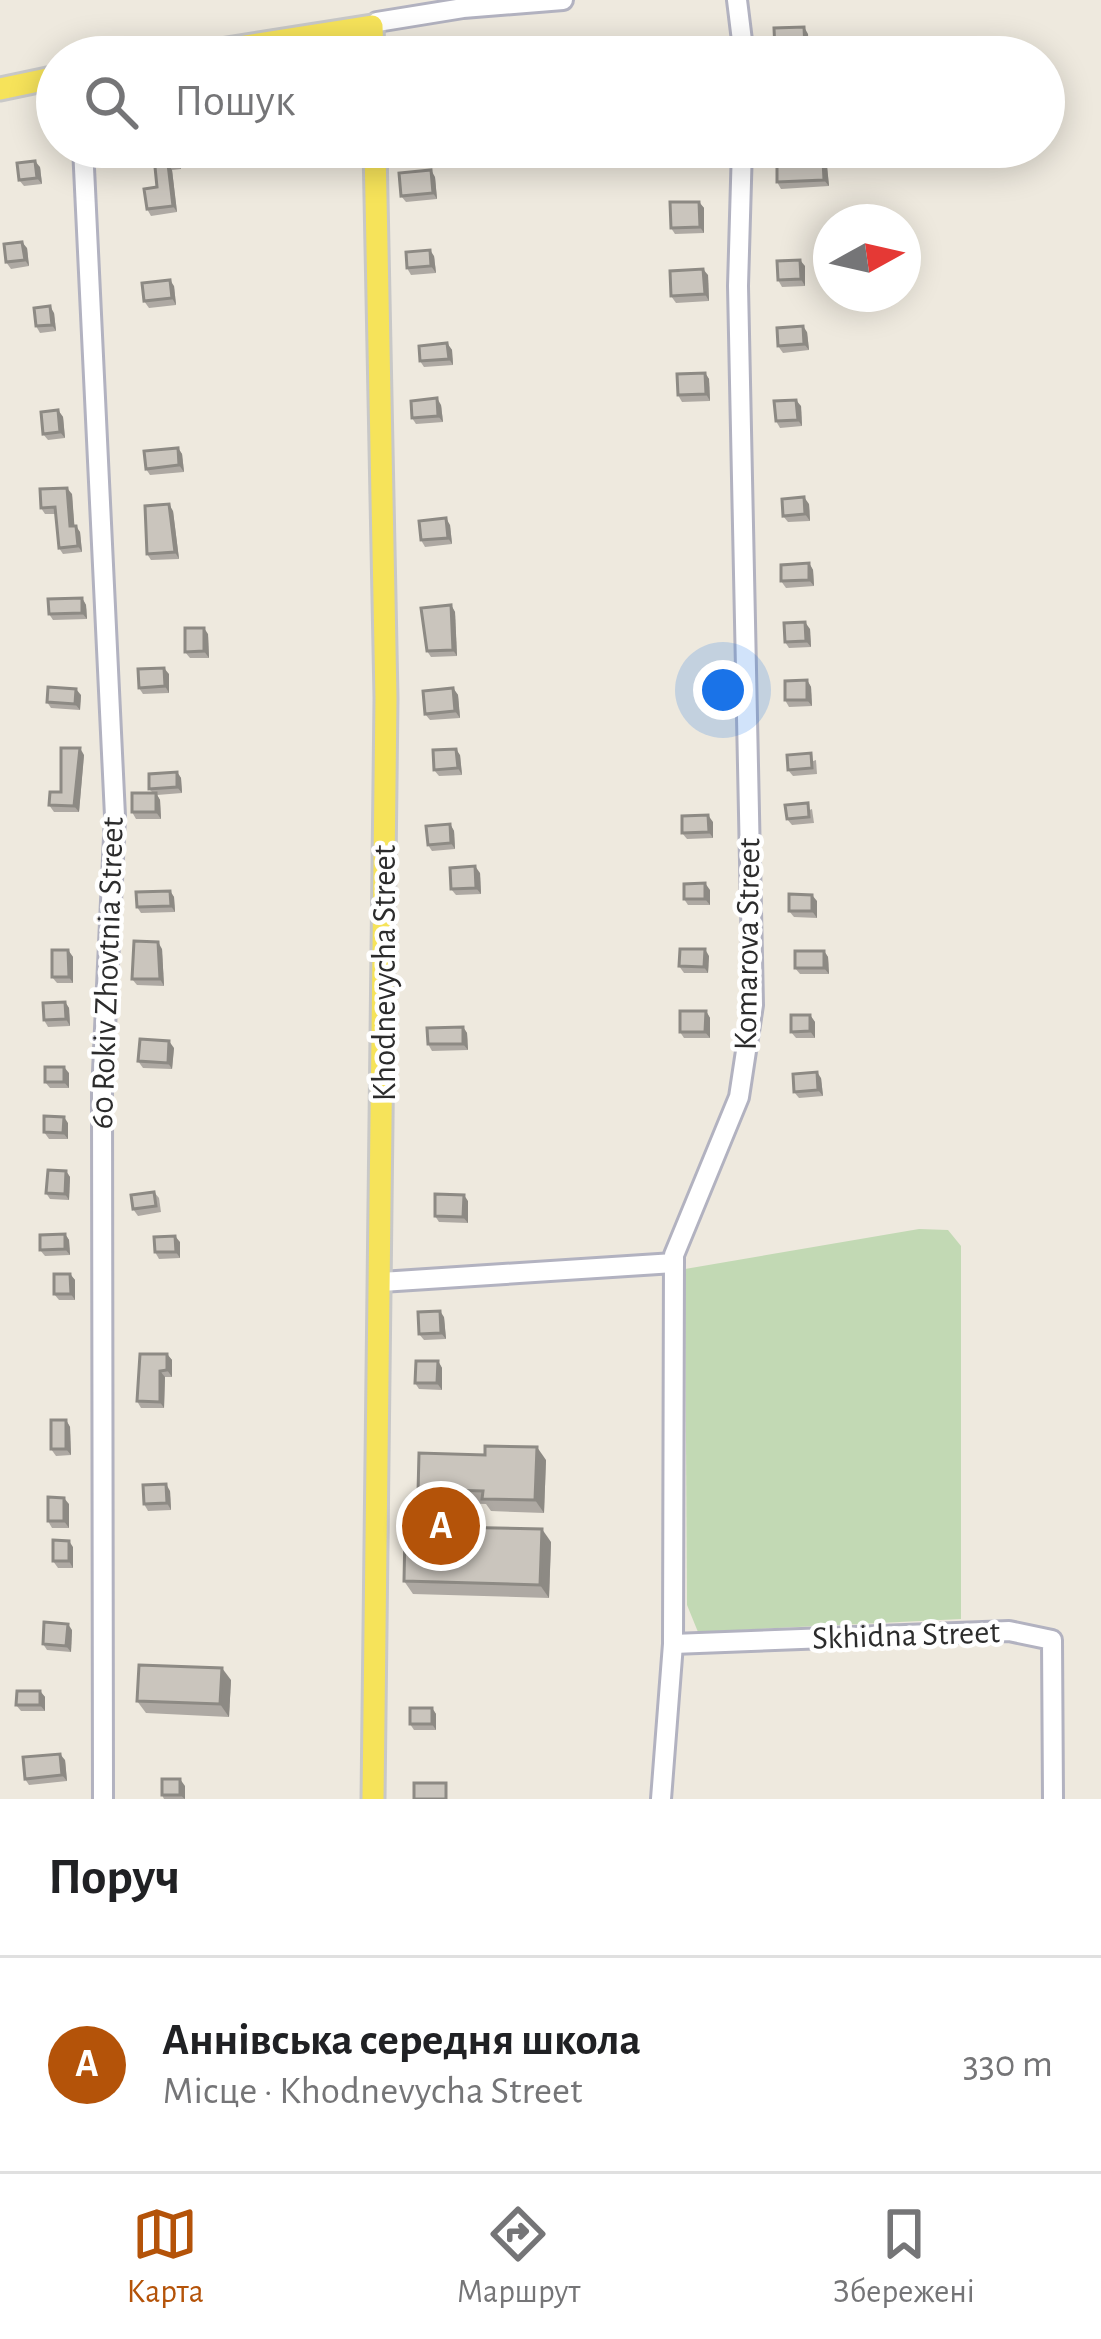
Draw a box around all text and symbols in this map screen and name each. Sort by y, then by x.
search box [36,36,1065,168]
icon: search [78,69,144,135]
text: Пошук [174,79,295,124]
north arrow [813,204,921,312]
your location [693,660,753,720]
street label: 60 Rokiv Zhovtnia Street [86,816,130,1130]
street label: Komarova Street [730,837,766,1051]
street label: Khodnevycha Street [369,844,402,1101]
pin: A [402,1481,480,1571]
street label: Skhidna Street [812,1616,1001,1656]
text: Поруч [48,1852,180,1903]
text: Аннівська середня школа [162,2018,641,2063]
text: A [75,2045,99,2084]
text: 330 m [963,2045,1053,2084]
text: Місце · Khodnevycha Street [162,2072,582,2111]
tab: Карта [126,2201,204,2313]
tab: Маршрут [456,2201,580,2313]
tab: Збережені [833,2201,975,2313]

